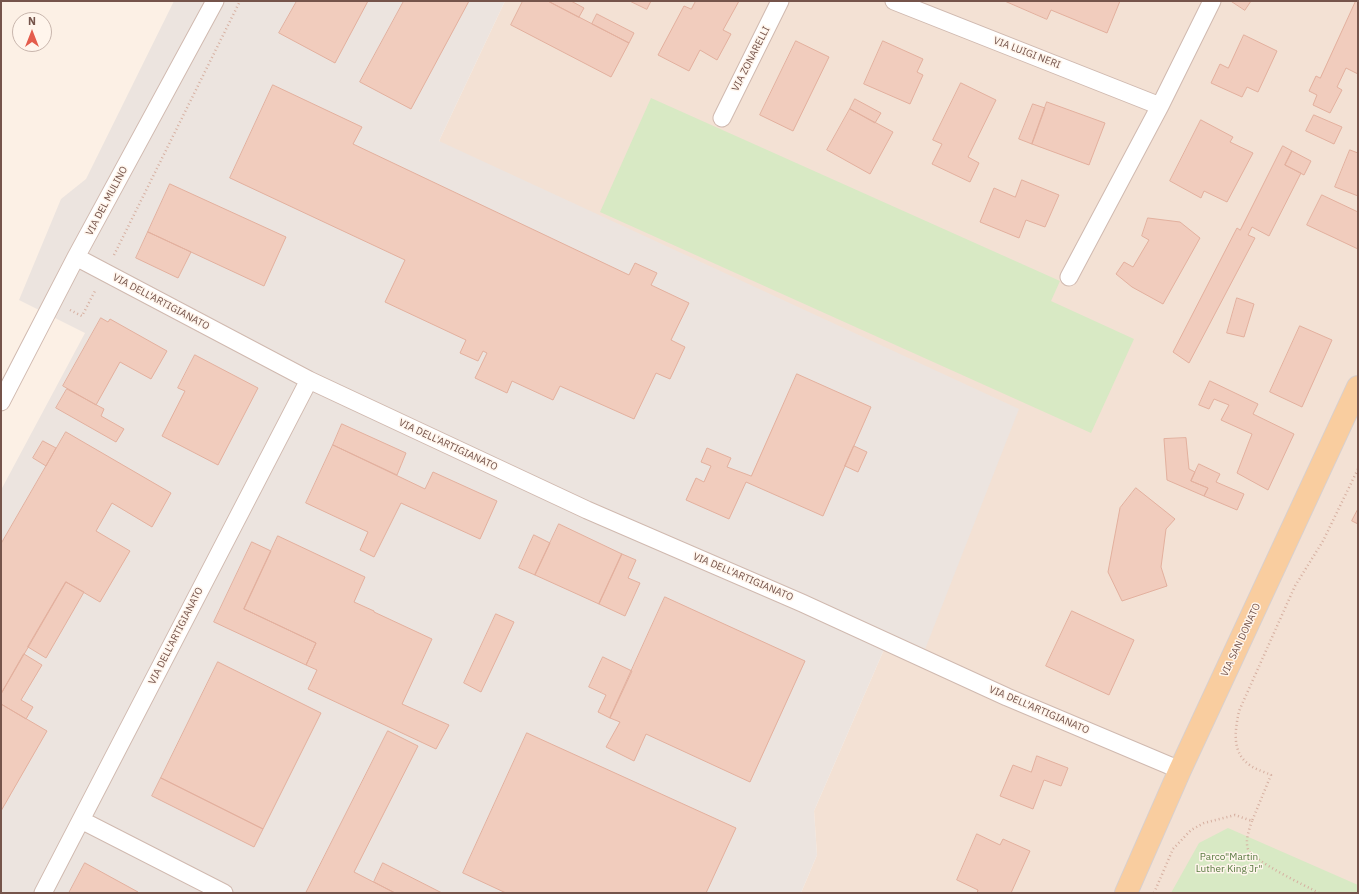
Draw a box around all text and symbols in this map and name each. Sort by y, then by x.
north arrow [12,12,52,52]
text: N [28,14,36,28]
street label: VIA ZONARELLI [729,25,773,93]
street label: VIA LUIGI NERI [992,35,1062,71]
street label: VIA DEL MULINO [84,164,130,238]
street label: VIA DELL'ARTIGIANATO [111,271,211,333]
street label: VIA DELL'ARTIGIANATO [397,417,499,473]
street label: VIA DELL'ARTIGIANATO [691,550,795,604]
street label: VIA DELL'ARTIGIANATO [146,585,206,687]
street label: VIA SAN DONATO [1219,601,1263,679]
street label: VIA DELL'ARTIGIANATO [987,683,1091,737]
park label: Parco"Martin Luther King Jr" [1196,851,1262,874]

